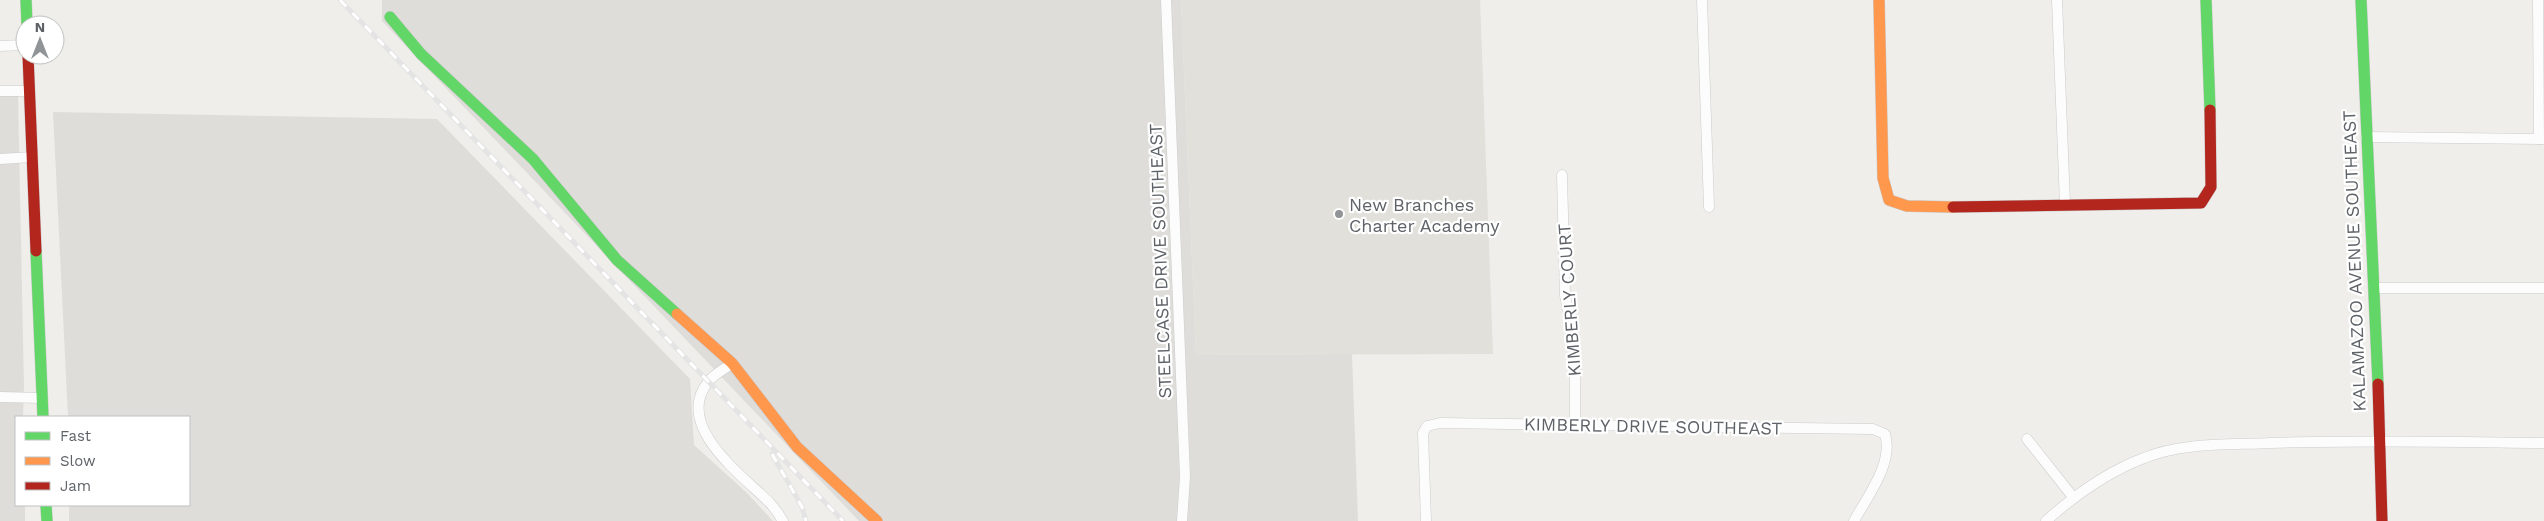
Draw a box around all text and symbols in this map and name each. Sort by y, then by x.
north arrow [15,15,65,65]
text: N [35,19,45,35]
street label: KALAMAZOO AVENUE SOUTHEAST [2338,110,2370,412]
street label: STEELCASE DRIVE SOUTHEAST [1145,123,1175,399]
place label: New Branches Charter Academy [1349,194,1500,236]
marker: New Branches Charter Academy [1333,208,1345,220]
street label: KIMBERLY COURT [1553,223,1585,377]
street label: KIMBERLY DRIVE SOUTHEAST [1524,413,1783,439]
legend [15,416,190,506]
text: Fast [60,427,92,445]
text: Slow [60,452,96,470]
text: Jam [60,477,91,495]

